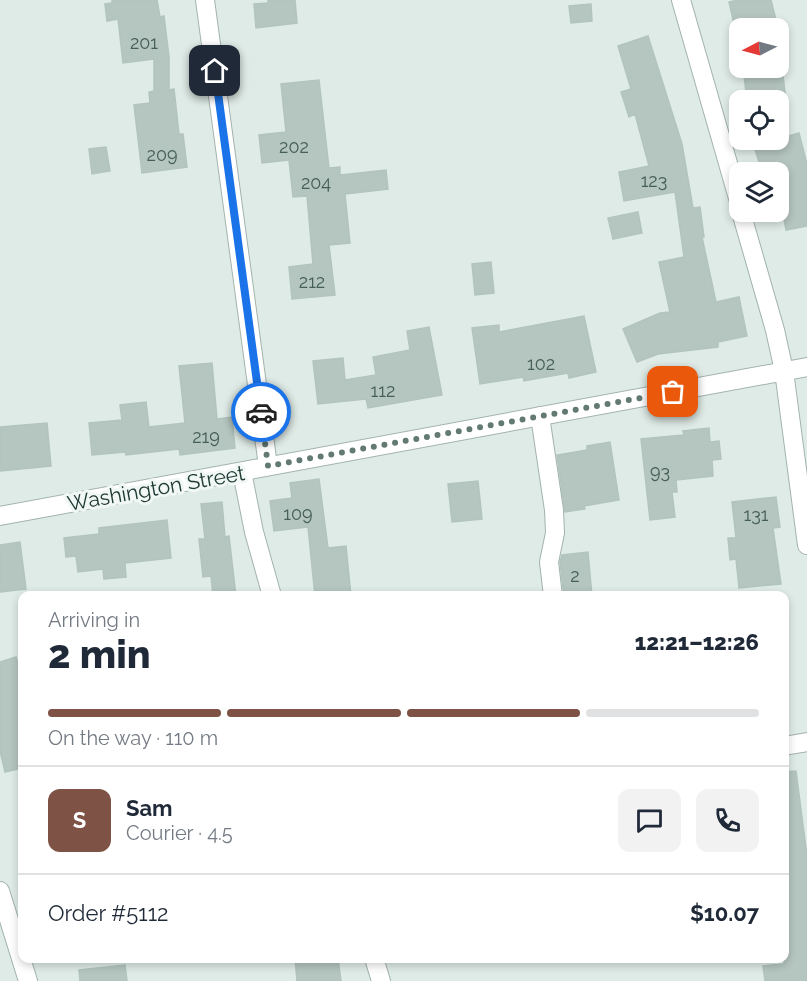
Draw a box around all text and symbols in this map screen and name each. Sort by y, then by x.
north arrow [729,18,789,78]
map controls [729,18,789,222]
house number: 201 [130,32,158,53]
pin [189,45,240,96]
icon: home [198,54,231,87]
button: locate [729,90,789,150]
house number: 202 [279,136,309,157]
house number: 209 [147,144,177,165]
button: layers [729,162,789,222]
house number: 123 [641,170,667,191]
house number: 204 [301,172,331,193]
house number: 212 [299,271,325,292]
house number: 102 [527,353,555,374]
pin [647,366,698,417]
icon: bag [656,375,689,408]
house number: 112 [371,380,395,401]
courier [231,382,291,442]
icon: car [245,396,278,429]
house number: 219 [192,426,220,447]
street label: Washington Street [65,460,247,516]
house number: 93 [650,461,670,482]
house number: 109 [283,503,313,524]
house number: 131 [743,504,769,525]
house number: 2 [570,565,580,586]
text: Arriving in [48,608,140,632]
text: 12:21–12:26 [635,629,759,655]
text: 2 min [48,631,151,677]
text: On the way · 110 m [48,726,218,750]
button: chat [618,789,681,852]
button: phone [696,789,759,852]
text: Sam [126,795,173,821]
text: S [73,807,86,833]
text: Courier · 4.5 [126,821,233,845]
text: Order #5112 [48,900,169,926]
text: $10.07 [690,900,759,926]

